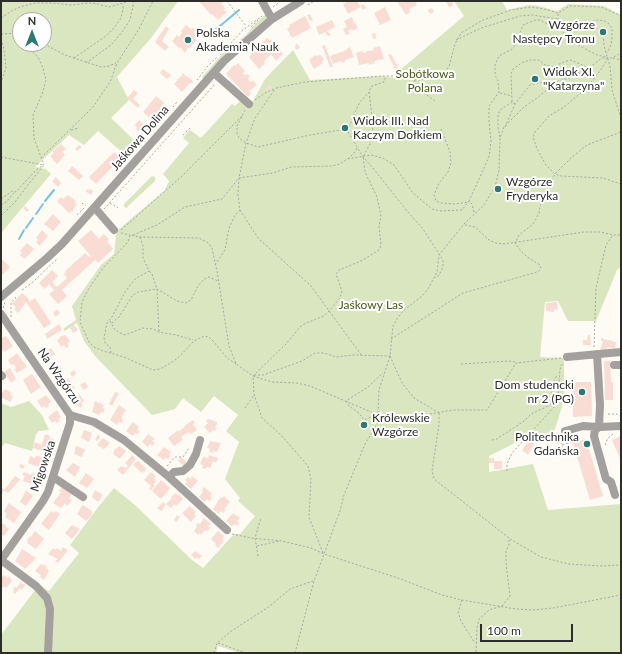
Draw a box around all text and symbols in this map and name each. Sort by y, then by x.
north arrow [12,12,52,52]
text: N [28,14,36,27]
place label: Wzgórze Następcy Tronu [512,18,595,46]
place label: Polska Akademia Nauk [196,26,279,54]
marker: Wzgórze Następcy Tronu [598,27,608,37]
marker: Polska Akademia Nauk [183,35,193,45]
place label: Widok XI. "Katarzyna" [543,65,604,93]
park label: Sobótkowa Polana [396,67,454,95]
marker: Widok XI. "Katarzyna" [530,74,540,84]
street label: Jaśkowa Dolina [108,103,172,173]
place label: Widok III. Nad Kaczym Dołkiem [353,114,442,142]
marker: Widok III. Nad Kaczym Dołkiem [340,123,350,133]
place label: Wzgórze Fryderyka [506,175,558,203]
marker: Wzgórze Fryderyka [493,184,503,194]
park label: Jaśkowy Las [339,298,403,312]
street label: Na Wzgórzu [34,345,84,407]
place label: Dom studencki nr 2 (PG) [495,378,574,406]
marker: Dom studencki nr 2 (PG) [577,387,587,397]
place label: Królewskie Wzgórze [372,411,430,439]
marker: Królewskie Wzgórze [359,420,369,430]
place label: Politechnika Gdańska [515,430,579,458]
street label: Migowska [27,438,59,494]
marker: Politechnika Gdańska [582,439,592,449]
scale bar [482,616,575,642]
text: 100 m [487,623,521,638]

